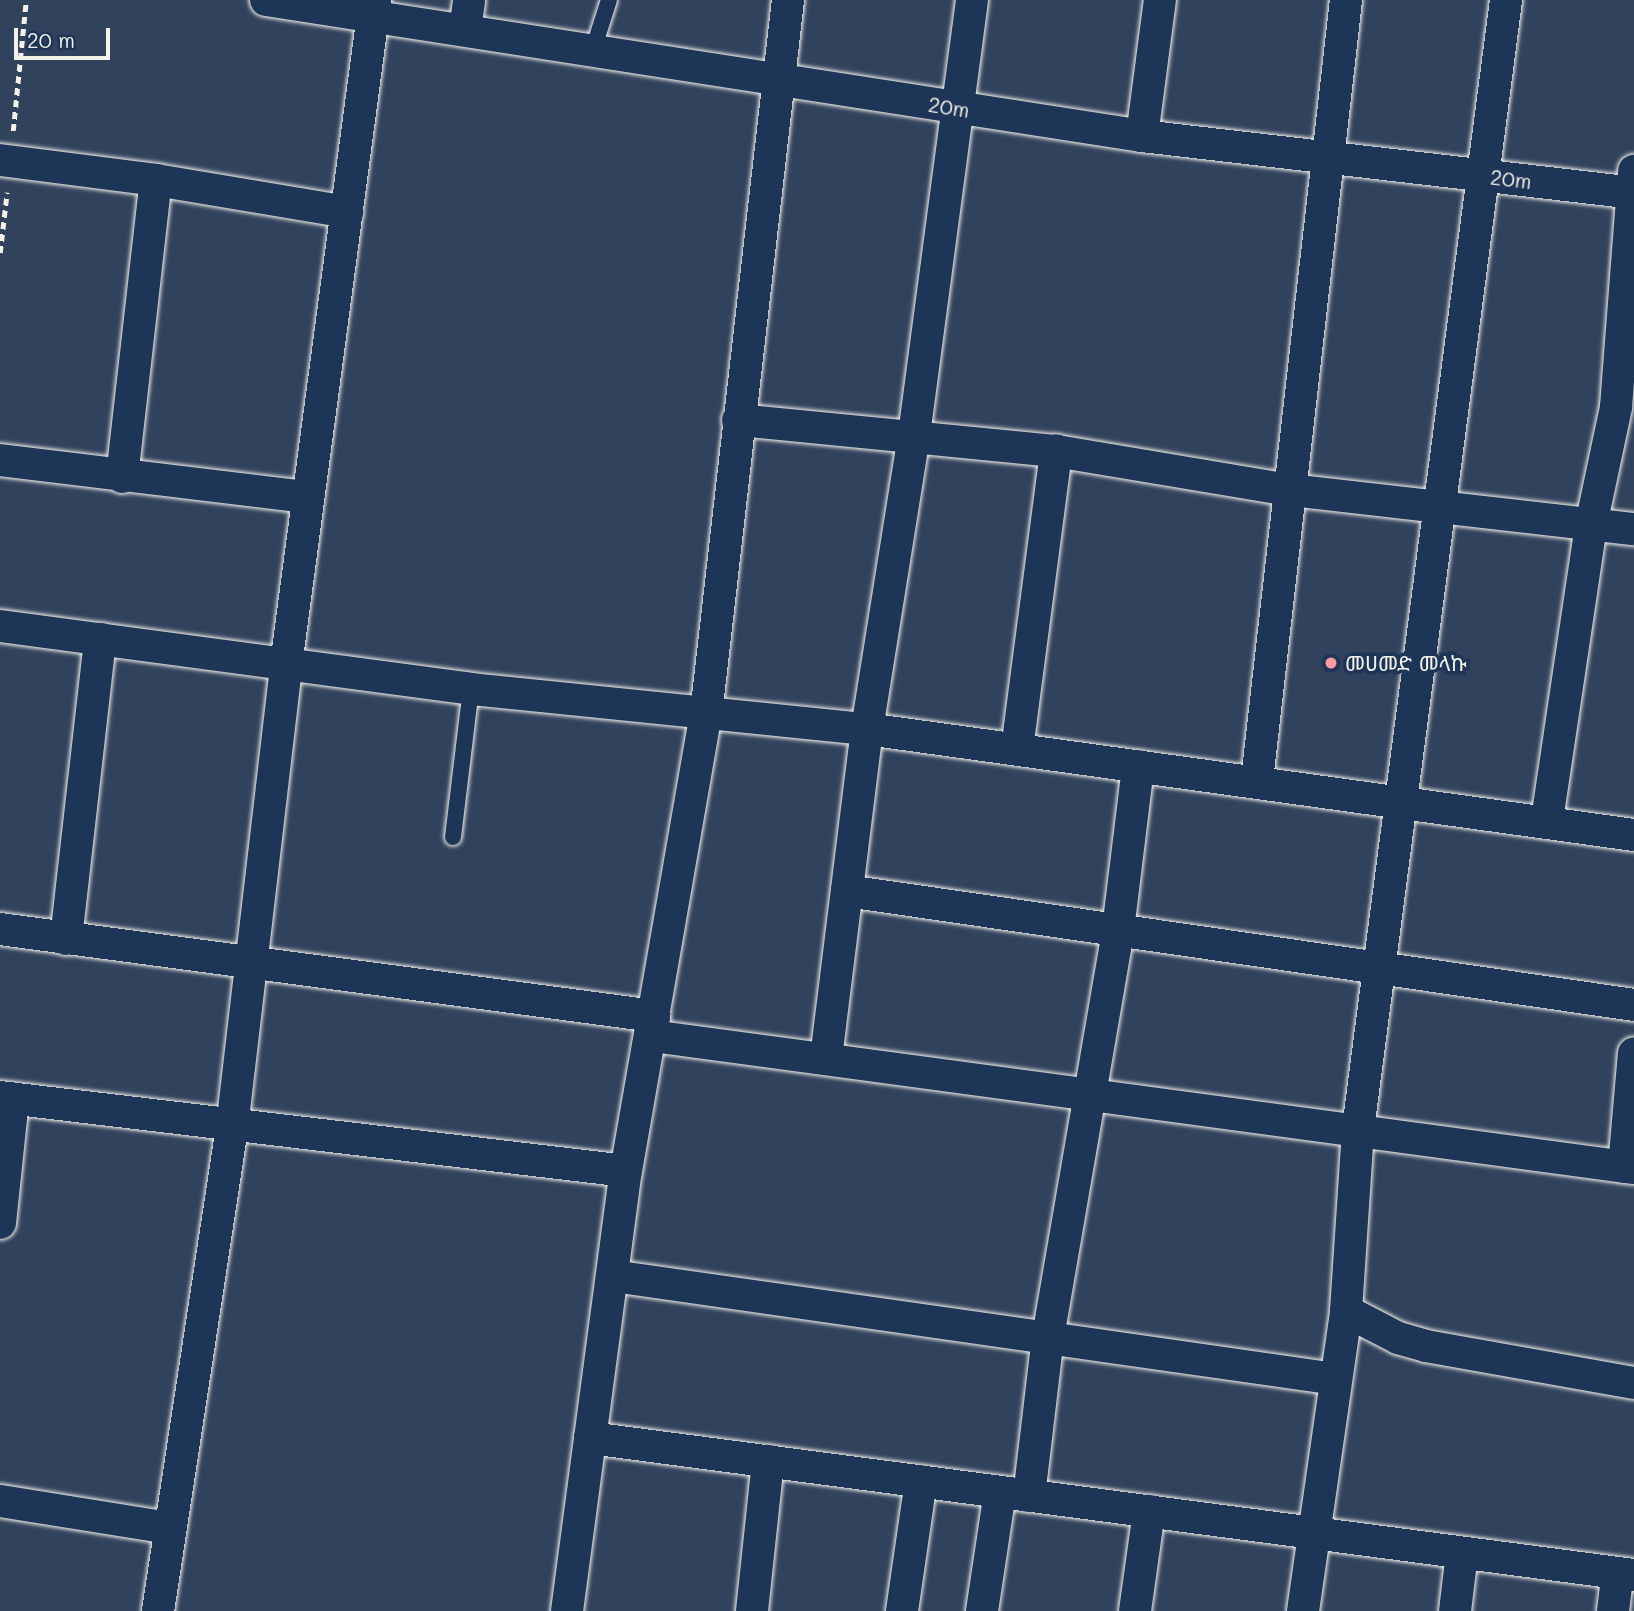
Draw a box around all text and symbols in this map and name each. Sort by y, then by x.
scale bar [18,14,114,58]
text: 20 m [27,26,75,53]
street label: 20m [927,91,971,123]
street label: 20m [1489,164,1533,194]
place label: መሀመድ መላኩ [1345,650,1467,676]
marker: መሀመድ መላኩ [1323,655,1339,671]

